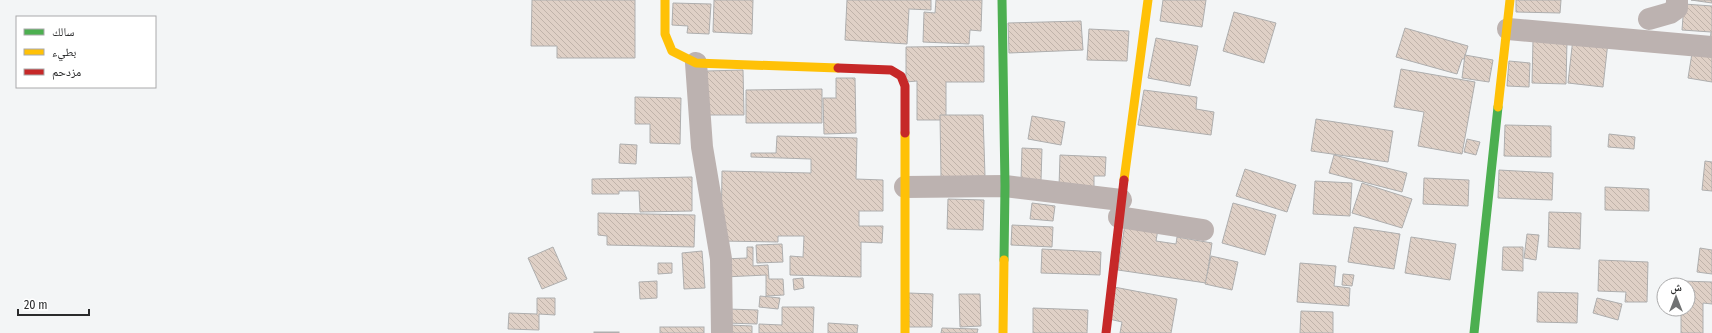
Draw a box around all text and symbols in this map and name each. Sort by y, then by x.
legend [16,16,156,88]
text: سالك [52,25,74,39]
text: بطيء [52,45,76,62]
text: مزدحم [52,65,81,80]
north arrow [1656,277,1696,317]
text: ش [1670,281,1682,295]
scale bar [18,291,89,317]
text: 20 m [24,298,48,312]

